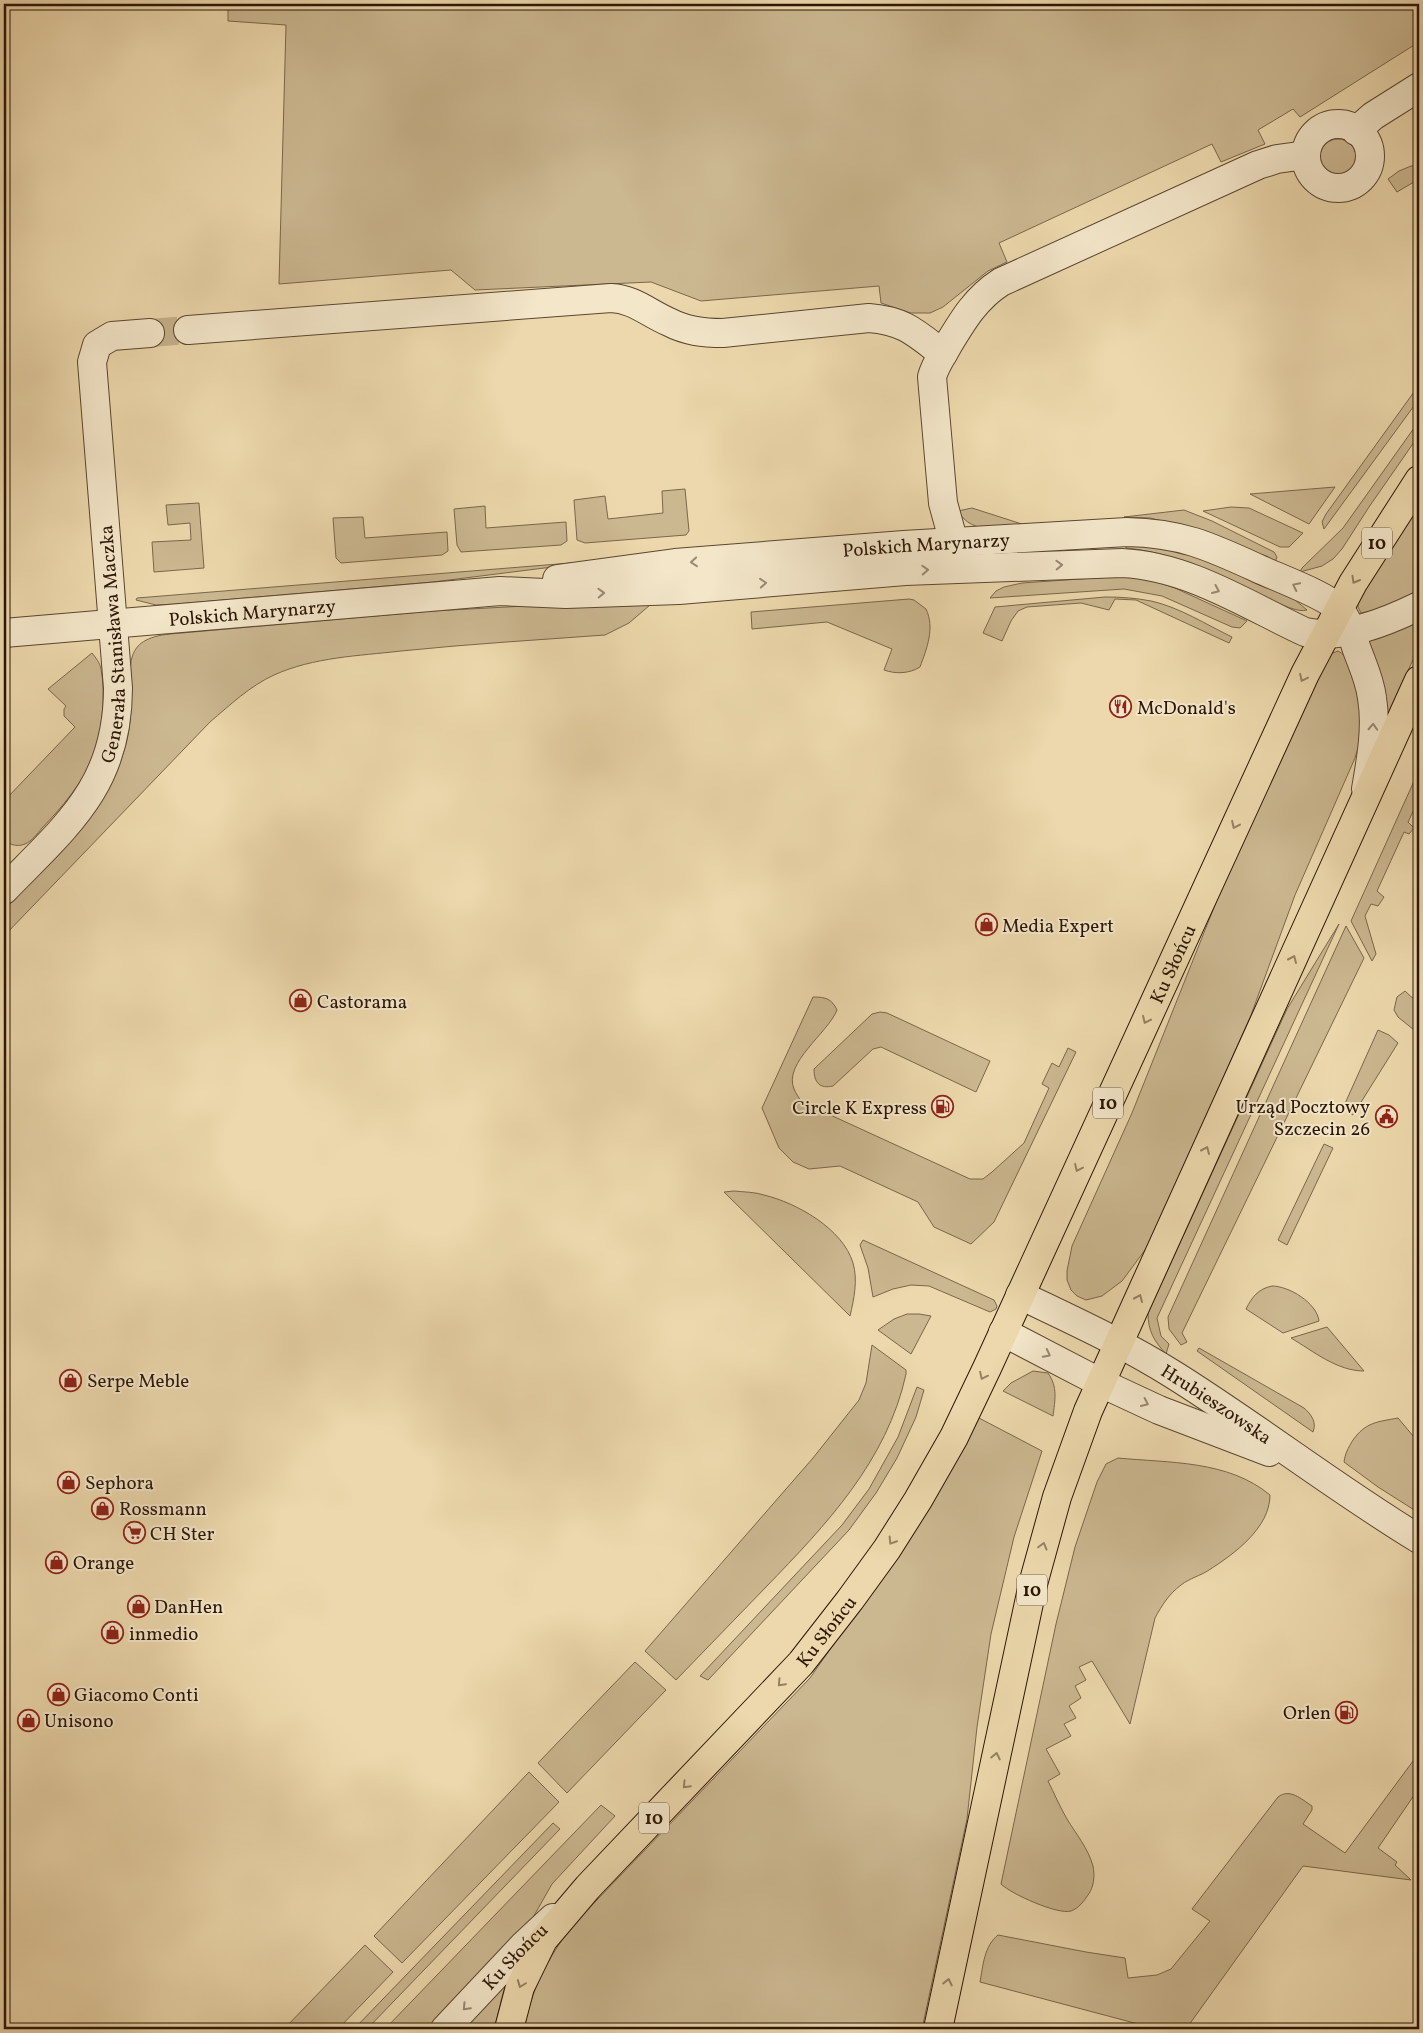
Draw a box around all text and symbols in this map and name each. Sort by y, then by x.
street label: Generała Stanisława Maczka [94,524,133,767]
street label: Polskich Marynarzy [842,528,1011,565]
road number: 10 [1362,528,1392,558]
one-way arrow [690,556,698,567]
one-way arrow [1055,559,1063,570]
one-way arrow [922,565,930,575]
one-way arrow [1352,574,1362,583]
one-way arrow [760,577,768,588]
one-way arrow [1292,581,1301,592]
one-way arrow [1211,584,1220,594]
one-way arrow [598,587,606,598]
street label: Polskich Marynarzy [168,594,337,634]
one-way arrow [1299,673,1310,682]
restaurant icon: McDonald's [1109,695,1133,719]
place label: McDonald's [1137,696,1236,722]
one-way arrow [1368,723,1378,730]
one-way arrow [1231,820,1242,829]
shop icon: Media Expert [974,913,998,937]
place label: Media Expert [1002,914,1114,940]
street label: Ku Słońcu [1145,921,1203,1008]
one-way arrow [1286,955,1297,964]
shop icon: Castorama [289,989,313,1013]
place label: Castorama [317,990,407,1016]
one-way arrow [1142,1015,1152,1024]
road number: 10 [1093,1088,1123,1118]
fuel station icon: Circle K Express [931,1095,955,1119]
place label: Urząd Pocztowy Szczecin 26 [1236,1095,1370,1143]
place label: Circle K Express [792,1096,927,1122]
public building icon: Urząd Pocztowy Szczecin 26 [1374,1105,1398,1129]
one-way arrow [1200,1146,1211,1155]
one-way arrow [1074,1163,1085,1172]
one-way arrow [1132,1294,1143,1303]
one-way arrow [1041,1348,1050,1358]
street label: Hrubieszowska [1155,1359,1276,1452]
shop icon: Serpe Meble [59,1368,83,1392]
place label: Serpe Meble [87,1369,189,1395]
one-way arrow [979,1371,989,1380]
one-way arrow [1140,1397,1149,1408]
shop icon: Sephora [57,1470,81,1494]
place label: Sephora [85,1471,154,1497]
shop icon: Rossmann [91,1496,115,1520]
place label: Rossmann [119,1497,207,1523]
supermarket icon: CH Ster [122,1521,146,1545]
place label: CH Ster [150,1522,214,1548]
one-way arrow [888,1536,898,1545]
one-way arrow [1037,1542,1047,1550]
shop icon: Orange [45,1550,69,1574]
place label: Orange [73,1551,134,1577]
road number: 10 [1017,1574,1047,1606]
street label: Ku Słońcu [791,1591,864,1673]
shop icon: DanHen [126,1594,150,1618]
place label: DanHen [154,1595,223,1621]
shop icon: inmedio [101,1621,125,1645]
place label: inmedio [129,1622,198,1648]
one-way arrow [778,1678,787,1687]
shop icon: Giacomo Conti [46,1682,70,1706]
place label: Giacomo Conti [74,1683,199,1709]
fuel station icon: Orlen [1335,1700,1359,1724]
place label: Orlen [1283,1701,1331,1727]
shop icon: Unisono [16,1708,40,1732]
place label: Unisono [44,1709,114,1735]
one-way arrow [990,1751,1001,1760]
one-way arrow [683,1780,692,1789]
road number: 10 [639,1802,669,1834]
street label: Ku Słońcu [477,1918,555,1996]
one-way arrow [942,1977,953,1986]
one-way arrow [517,1979,527,1988]
one-way arrow [463,2001,472,2010]

